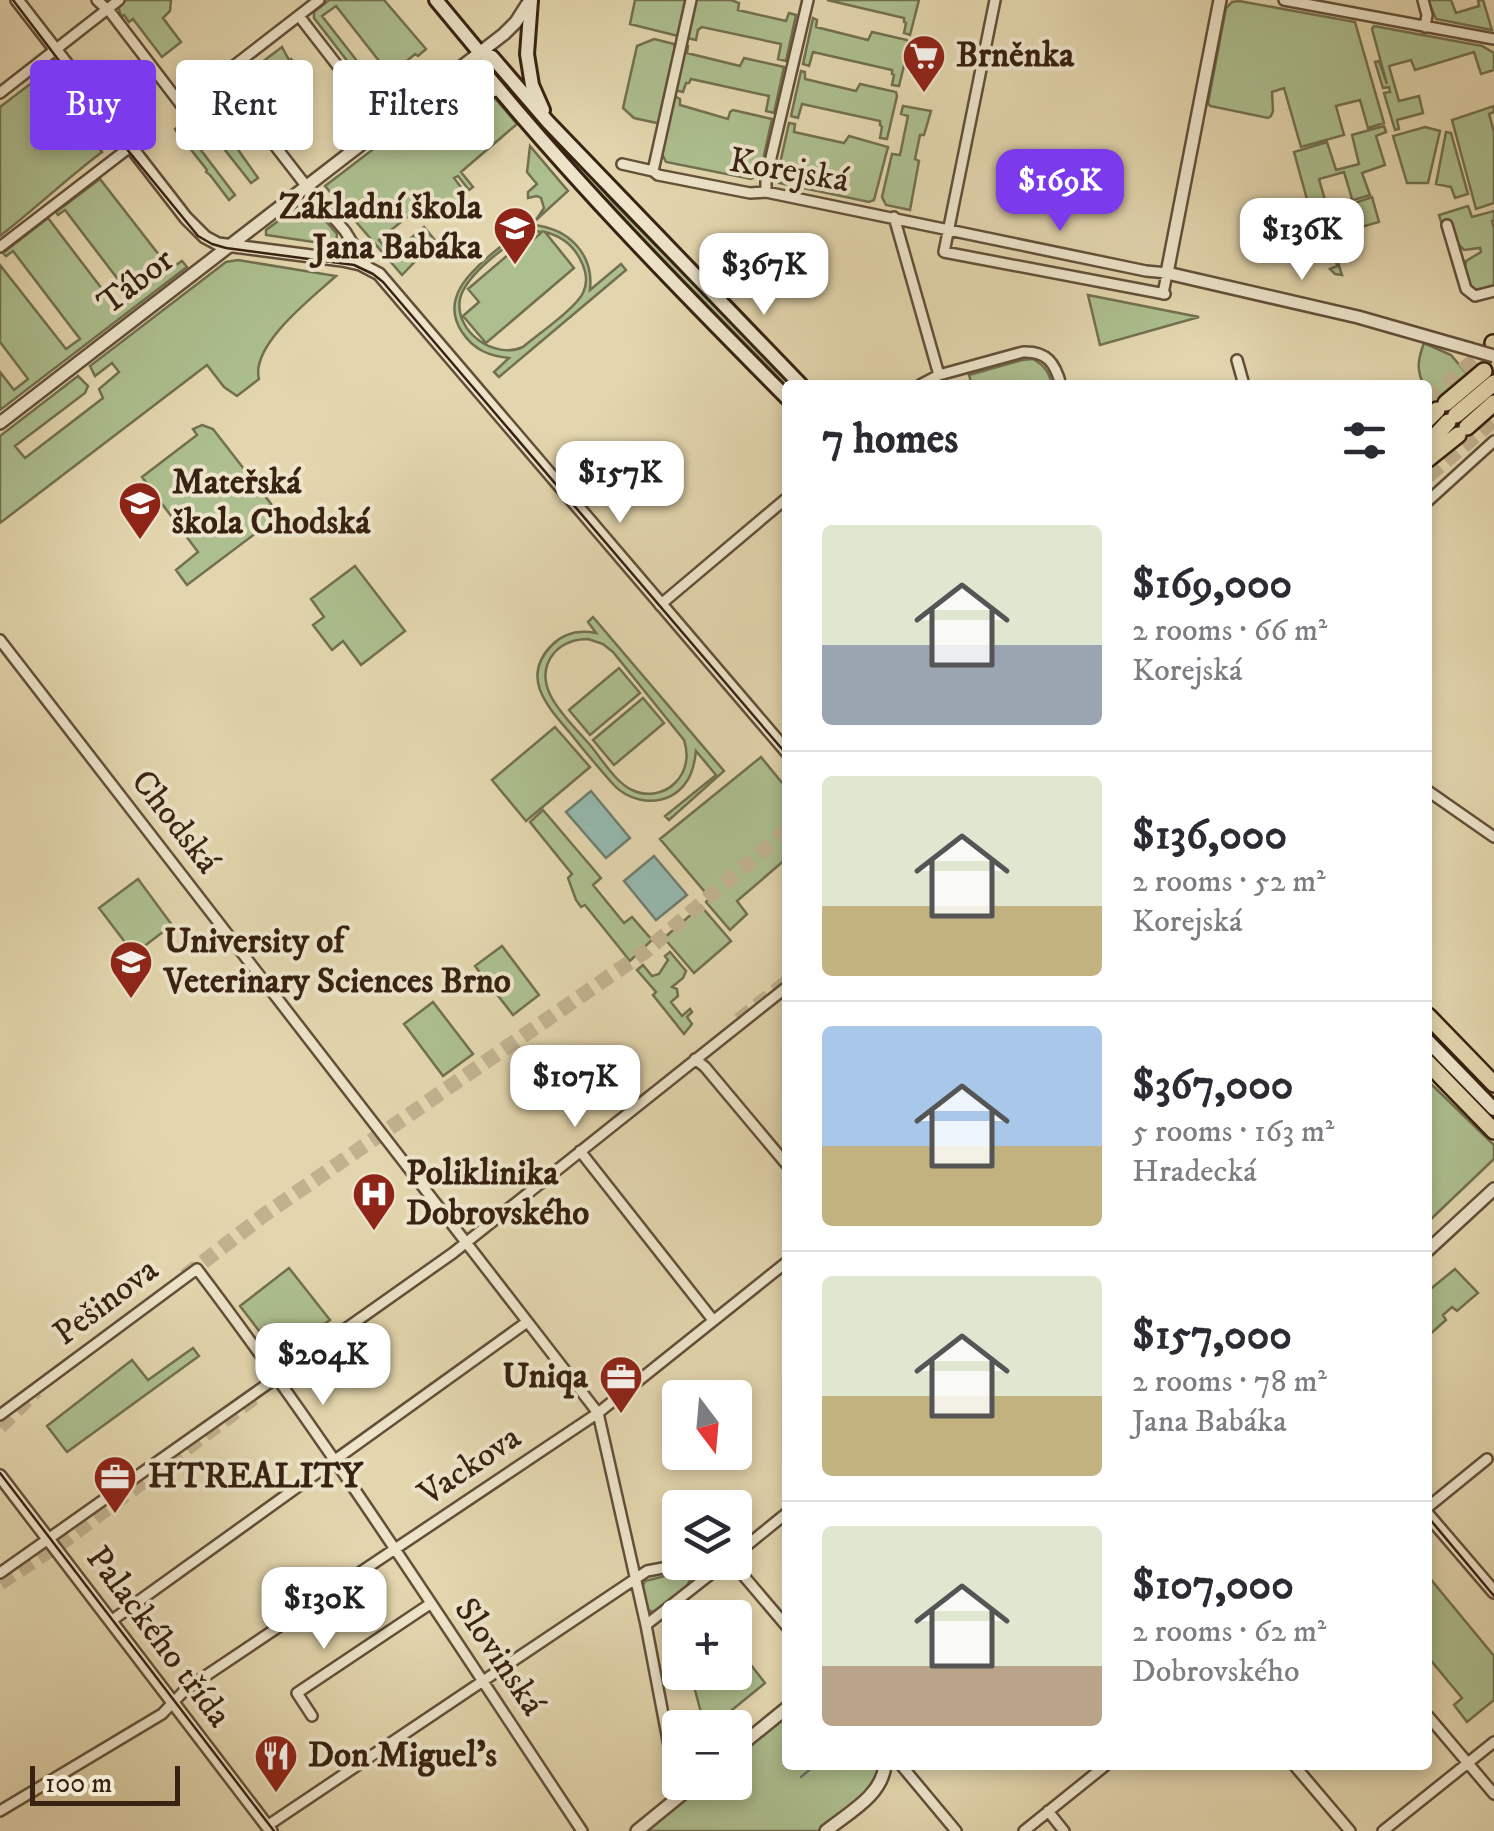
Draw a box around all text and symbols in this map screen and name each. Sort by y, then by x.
supermarket icon: Brněnka [901,33,947,94]
place label: Brněnka [956,34,1075,78]
chip: Buy [30,60,156,150]
chip: Rent [176,60,313,150]
chip: Filters [333,60,494,150]
street label: Korejská [726,139,853,203]
pin: $169K [990,149,1130,234]
text: $169K [1018,161,1102,201]
place label: Základní škola Jana Babáka [279,186,483,270]
pin: $136K [1232,198,1372,283]
school or university icon: Základní škola Jana Babáka [492,205,538,266]
text: $136K [1262,210,1342,250]
pin: $367K [694,233,834,318]
street label: Tábor [89,238,183,326]
text: $367K [721,245,807,285]
icon: filters [1337,413,1392,468]
text: 7 homes [822,414,958,466]
pin: $157K [550,441,690,526]
text: $157K [578,453,662,493]
place label: Mateřská škola Chodská [172,461,372,545]
school or university icon: Mateřská škola Chodská [117,480,163,541]
text: $169,000 [1132,559,1292,611]
icon: home [902,565,1022,685]
text: 2 rooms · 66 m² [1132,611,1327,651]
text: Korejská [1132,651,1243,691]
street label: Chodská [121,761,229,883]
text: $136,000 [1132,810,1287,862]
icon: home [902,816,1022,936]
text: 2 rooms · 52 m² [1132,862,1326,902]
text: Korejská [1132,902,1243,942]
place label: University of Veterinary Sciences Brno [162,920,511,1004]
school or university icon: University of Veterinary Sciences Brno [108,939,154,1000]
pin: $107K [505,1045,645,1130]
text: $107K [532,1057,618,1097]
text: $367,000 [1132,1060,1293,1112]
icon: home [902,1066,1022,1186]
text: 5 rooms · 163 m² [1132,1112,1334,1152]
place label: Poliklinika Dobrovského [406,1152,589,1236]
text: Hradecká [1132,1152,1257,1192]
hospital icon: Poliklinika Dobrovského [351,1171,397,1232]
street label: Pešinova [45,1248,167,1356]
text: $157,000 [1132,1310,1292,1362]
icon: home [902,1316,1022,1436]
pin: $204K [253,1323,393,1408]
text: $204K [277,1335,369,1375]
office icon: Uniqa [598,1354,644,1415]
place label: Uniqa [502,1355,589,1399]
text: 2 rooms · 78 m² [1132,1362,1327,1402]
north arrow [662,1380,752,1470]
map controls [662,1380,752,1800]
text: Jana Babáka [1132,1402,1287,1442]
street label: Vackova [410,1416,530,1517]
office icon: HTREALITY [92,1454,138,1515]
place label: HTREALITY [148,1455,364,1499]
button: layers [662,1490,752,1580]
street label: Palackého třída [76,1538,240,1736]
text: $107,000 [1132,1560,1294,1612]
icon: home [902,1566,1022,1686]
pin: $130K [254,1567,394,1652]
text: $130K [284,1579,364,1619]
street label: Slovinská [444,1590,554,1724]
button: + [662,1600,752,1690]
text: 2 rooms · 62 m² [1132,1612,1326,1652]
text: Dobrovského [1132,1652,1300,1692]
button: − [662,1710,752,1800]
restaurant icon: Don Miguel's [253,1733,299,1794]
place label: Don Miguel's [308,1734,497,1778]
scale bar [30,1761,180,1806]
text: 100 m [45,1766,112,1801]

